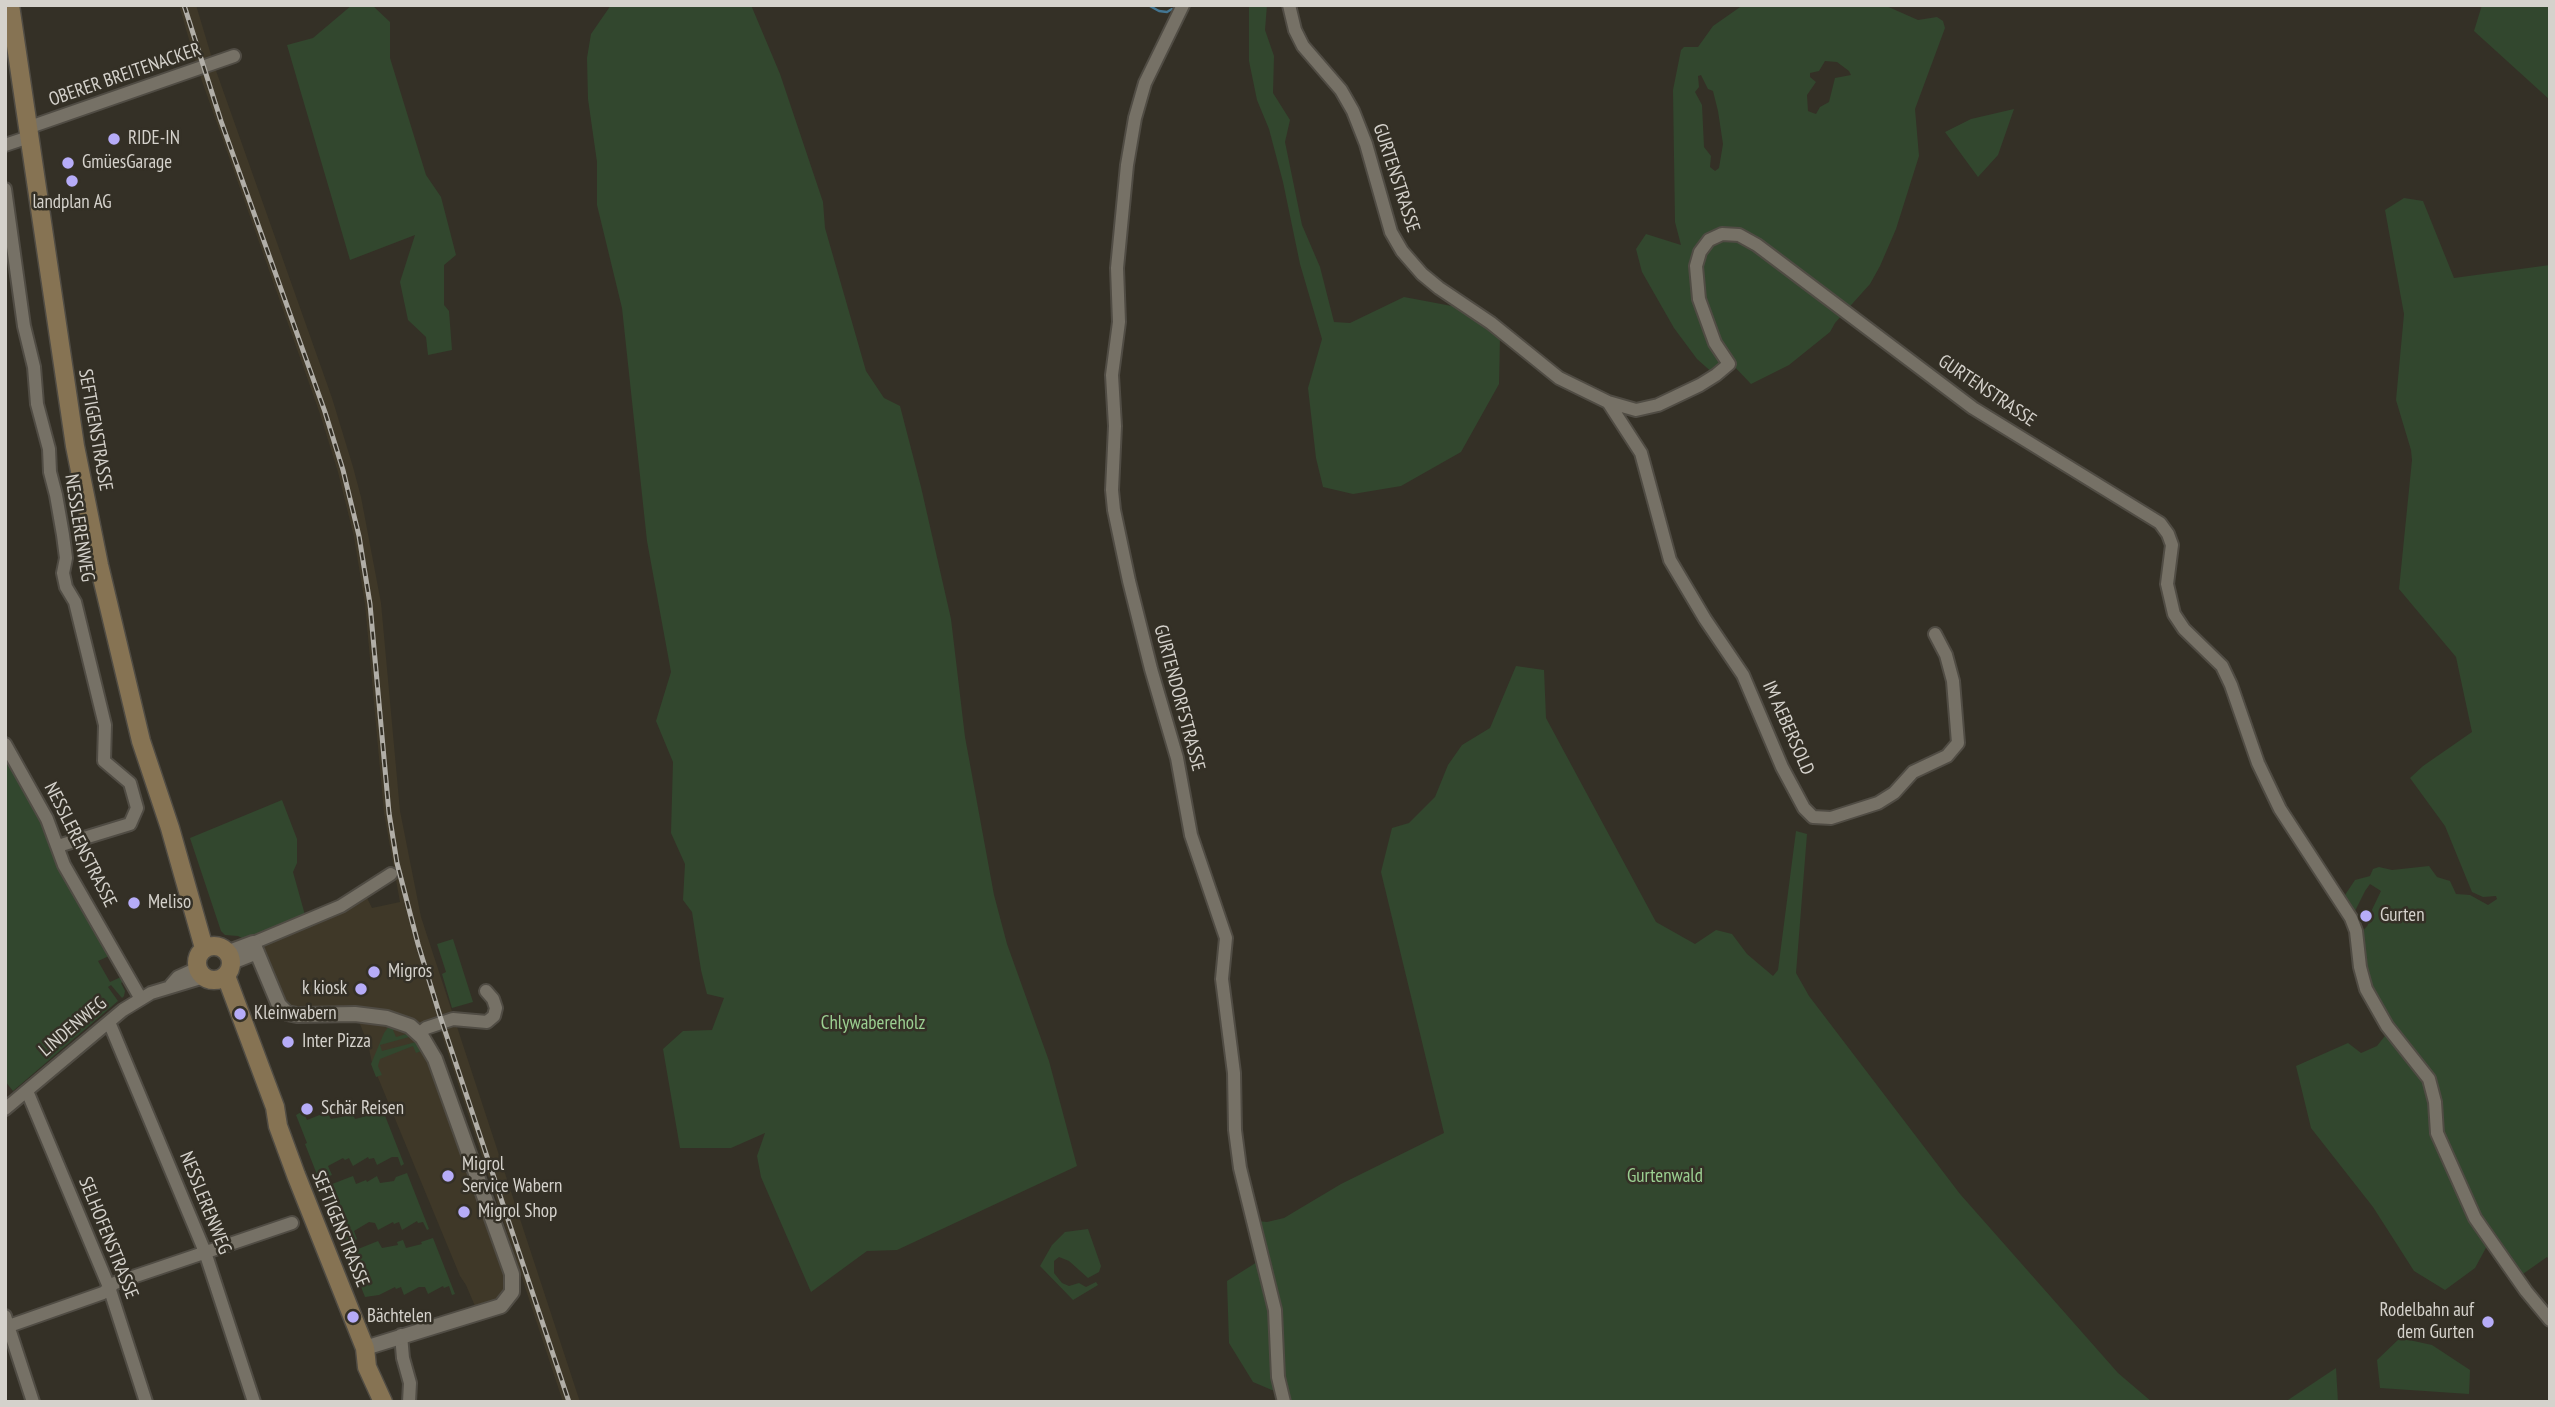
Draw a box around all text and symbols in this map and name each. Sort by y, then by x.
street label: OBERER BREITENACKER [46,38,204,112]
street label: GURTENSTRASSE [1368,121,1424,235]
place label: RIDE-IN [128,128,180,150]
marker: RIDE-IN [106,131,122,147]
place label: GmüesGarage [82,152,172,174]
marker: GmüesGarage [60,155,76,171]
marker: landplan AG [64,173,80,189]
place label: landplan AG [32,192,112,214]
street label: GURTENSTRASSE [1934,350,2040,432]
street label: SEFTIGENSTRASSE [73,367,117,493]
street label: NESSLERENWEG [59,473,99,583]
street label: GURTENDORFSTRASSE [1149,622,1209,774]
street label: IM AEBERSOLD [1757,678,1819,778]
street label: NESSLERENSTRASSE [39,779,121,911]
place label: Meliso [148,892,191,914]
marker: Meliso [126,895,142,911]
place label: Gurten [2380,905,2425,927]
marker: Gurten [2358,908,2374,924]
place label: Migros [388,961,432,983]
marker: Migros [366,964,382,980]
place label: k kiosk [302,978,347,1000]
marker: k kiosk [353,981,369,997]
street label: LINDENWEG [35,992,111,1062]
place label: Kleinwabern [254,1003,337,1025]
marker: Kleinwabern [232,1006,248,1022]
park label: Chlywabereholz [821,1013,925,1035]
place label: Inter Pizza [302,1031,371,1053]
marker: Inter Pizza [280,1034,296,1050]
place label: Schär Reisen [321,1098,404,1120]
marker: Schär Reisen [299,1101,315,1117]
street label: NESSLERENWEG [174,1148,236,1258]
place label: Migrol Service Wabern [462,1154,562,1198]
park label: Gurtenwald [1627,1166,1703,1188]
street label: SEFTIGENSTRASSE [306,1167,374,1291]
marker: Migrol Service Wabern [440,1168,456,1184]
street label: SELHOFENSTRASSE [73,1174,143,1302]
place label: Migrol Shop [478,1201,557,1223]
marker: Migrol Shop [456,1204,472,1220]
place label: Rodelbahn auf dem Gurten [2380,1300,2474,1344]
place label: Bächtelen [367,1306,432,1328]
marker: Bächtelen [345,1309,361,1325]
marker: Rodelbahn auf dem Gurten [2480,1314,2496,1330]

